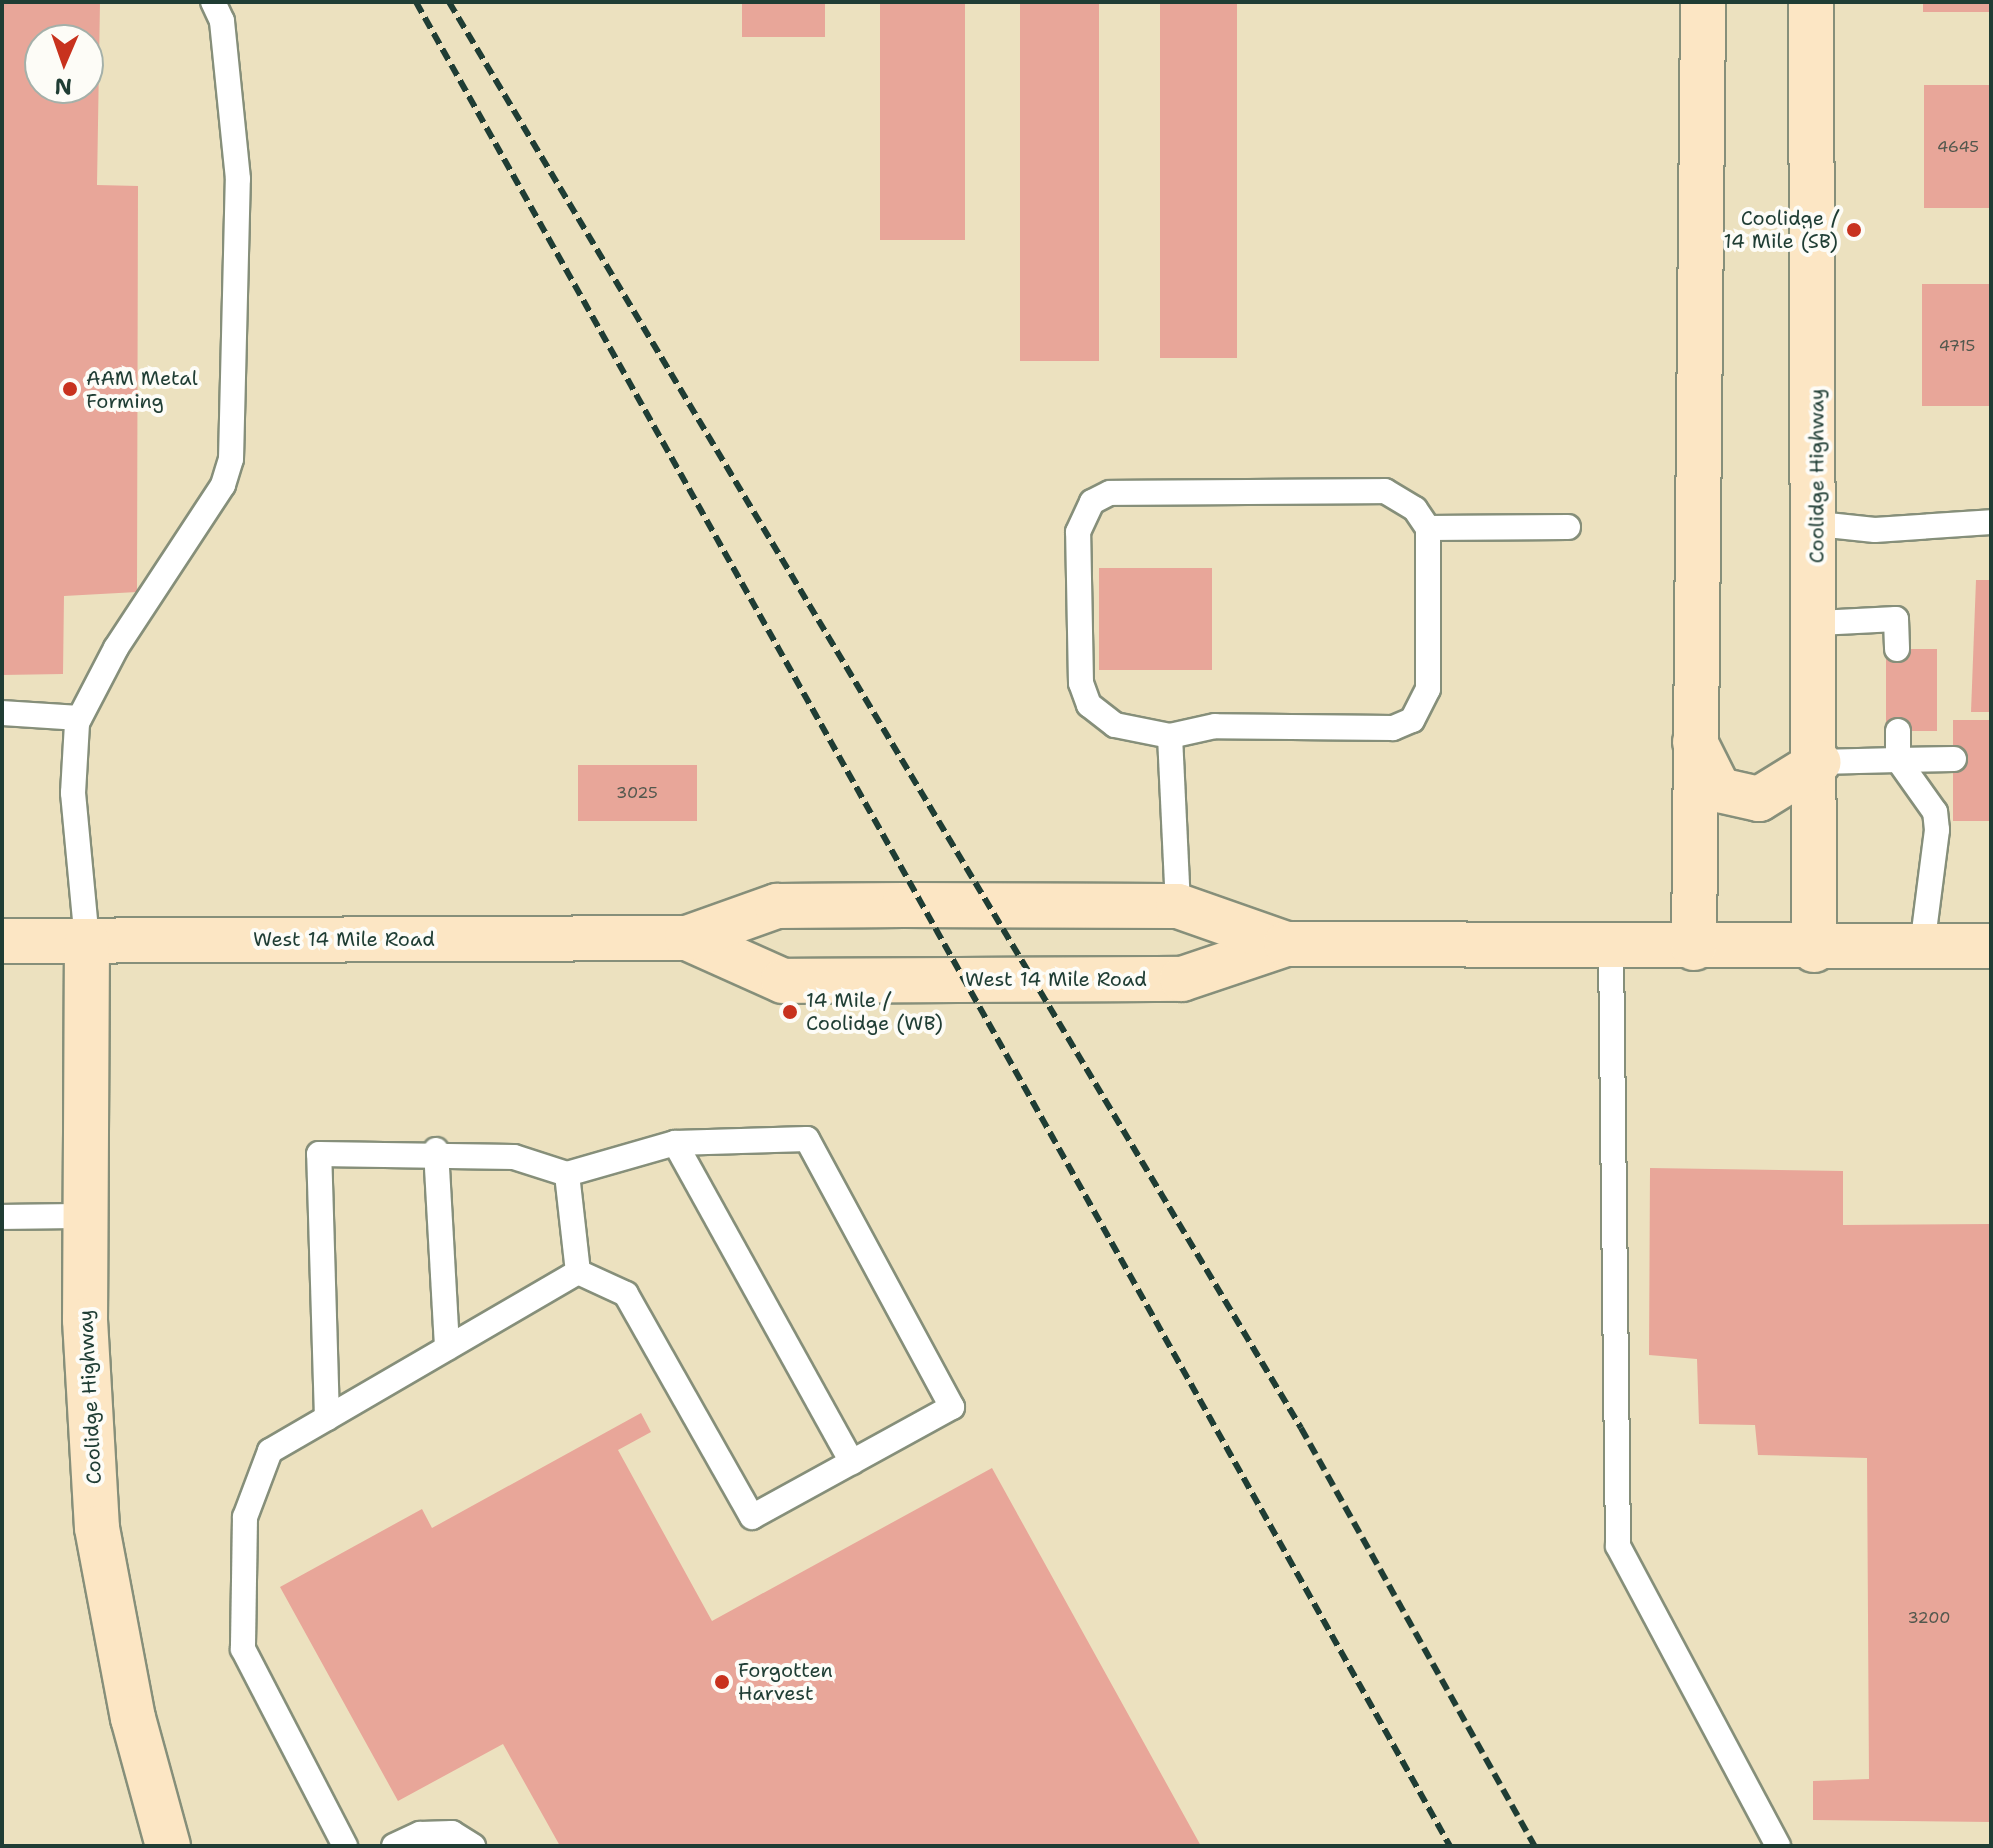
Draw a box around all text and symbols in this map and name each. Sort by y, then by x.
north arrow [24,24,104,104]
text: N [54,72,72,101]
house number: 4645 [1937,137,1979,157]
place label: Coolidge / 14 Mile (SB) [1724,206,1838,253]
marker: Coolidge / 14 Mile (SB) [1845,221,1863,239]
house number: 4715 [1939,336,1975,356]
place label: AAM Metal Forming [86,366,198,413]
marker: AAM Metal Forming [61,380,79,398]
street label: Coolidge Highway [1805,389,1829,563]
house number: 3025 [616,783,658,803]
street label: West 14 Mile Road [253,927,435,951]
street label: West 14 Mile Road [965,967,1147,991]
place label: 14 Mile / Coolidge (WB) [806,988,943,1035]
marker: 14 Mile / Coolidge (WB) [781,1003,799,1021]
street label: Coolidge Highway [73,1309,107,1485]
house number: 3200 [1907,1608,1951,1628]
place label: Forgotten Harvest [738,1658,833,1705]
marker: Forgotten Harvest [713,1673,731,1691]

